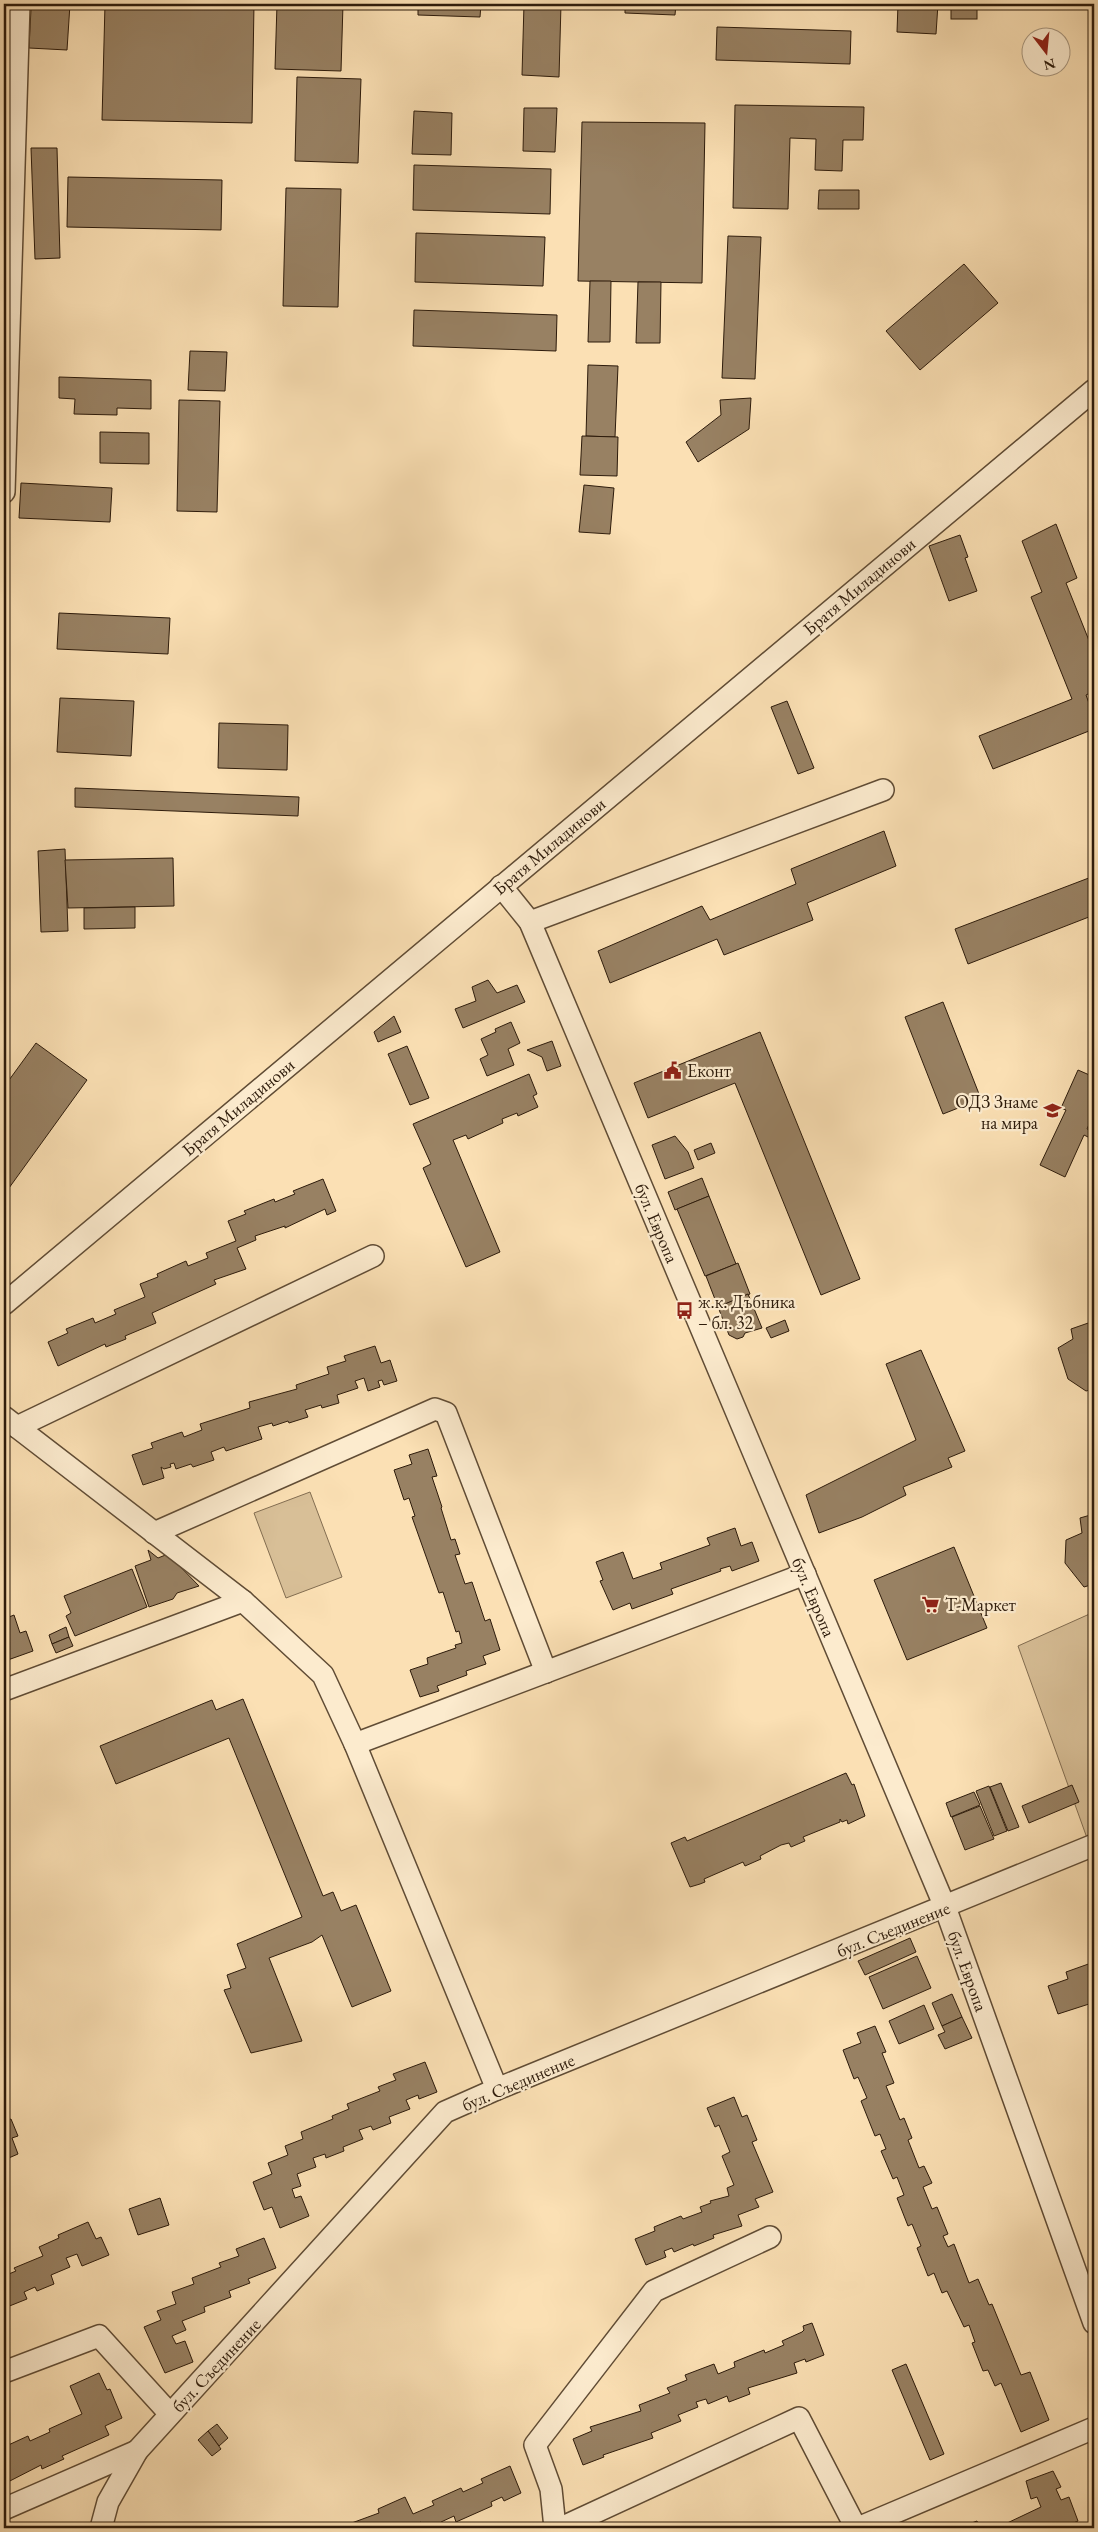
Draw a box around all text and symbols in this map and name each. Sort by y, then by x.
north arrow [1020,28,1070,78]
text: N [1041,54,1058,75]
street label: Братя Миладинови [798,532,920,640]
street label: Братя Миладинови [488,792,610,900]
street label: Братя Миладинови [177,1053,299,1161]
place label: Еконт [687,1059,732,1082]
public building icon: Еконт [663,1060,683,1080]
place label: ОДЗ Знаме на мира [955,1090,1039,1134]
school or university icon: ОДЗ Знаме на мира [1042,1101,1062,1121]
street label: бул. Европа [630,1180,684,1267]
place label: ж.к. Дъбника – бл. 32 [698,1290,796,1334]
bus stop icon: ж.к. Дъбника – бл. 32 [674,1301,694,1321]
street label: бул. Европа [787,1554,841,1641]
place label: Т-Маркет [945,1593,1017,1616]
supermarket icon: Т-Маркет [921,1594,941,1614]
street label: бул. Съединение [833,1896,953,1962]
street label: бул. Европа [943,1928,993,2015]
street label: бул. Съединение [458,2048,578,2116]
street label: бул. Съединение [167,2313,265,2417]

